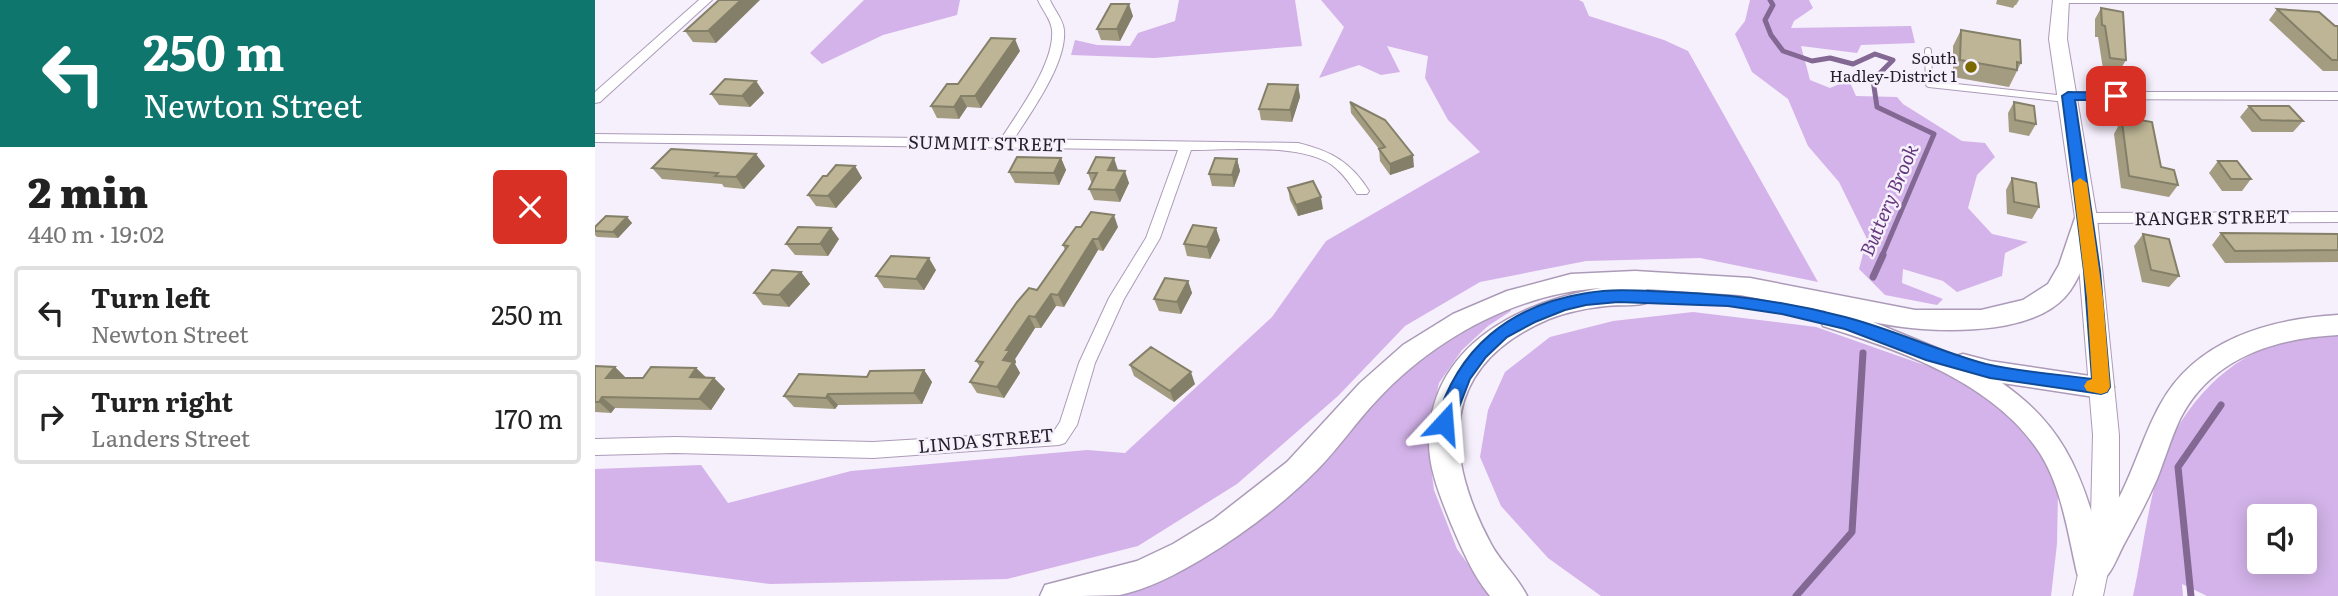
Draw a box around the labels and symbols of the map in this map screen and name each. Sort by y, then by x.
place label: South Hadley-District 1 [1830,45,1957,87]
marker: South Hadley-District 1 [1963,59,1979,75]
pin [2086,66,2146,126]
street label: SUMMIT STREET [908,128,1066,157]
water label: Buttery Brook [1852,139,1925,260]
street label: RANGER STREET [2134,202,2290,231]
position arrow [1407,386,1481,460]
street label: LINDA STREET [917,420,1055,459]

